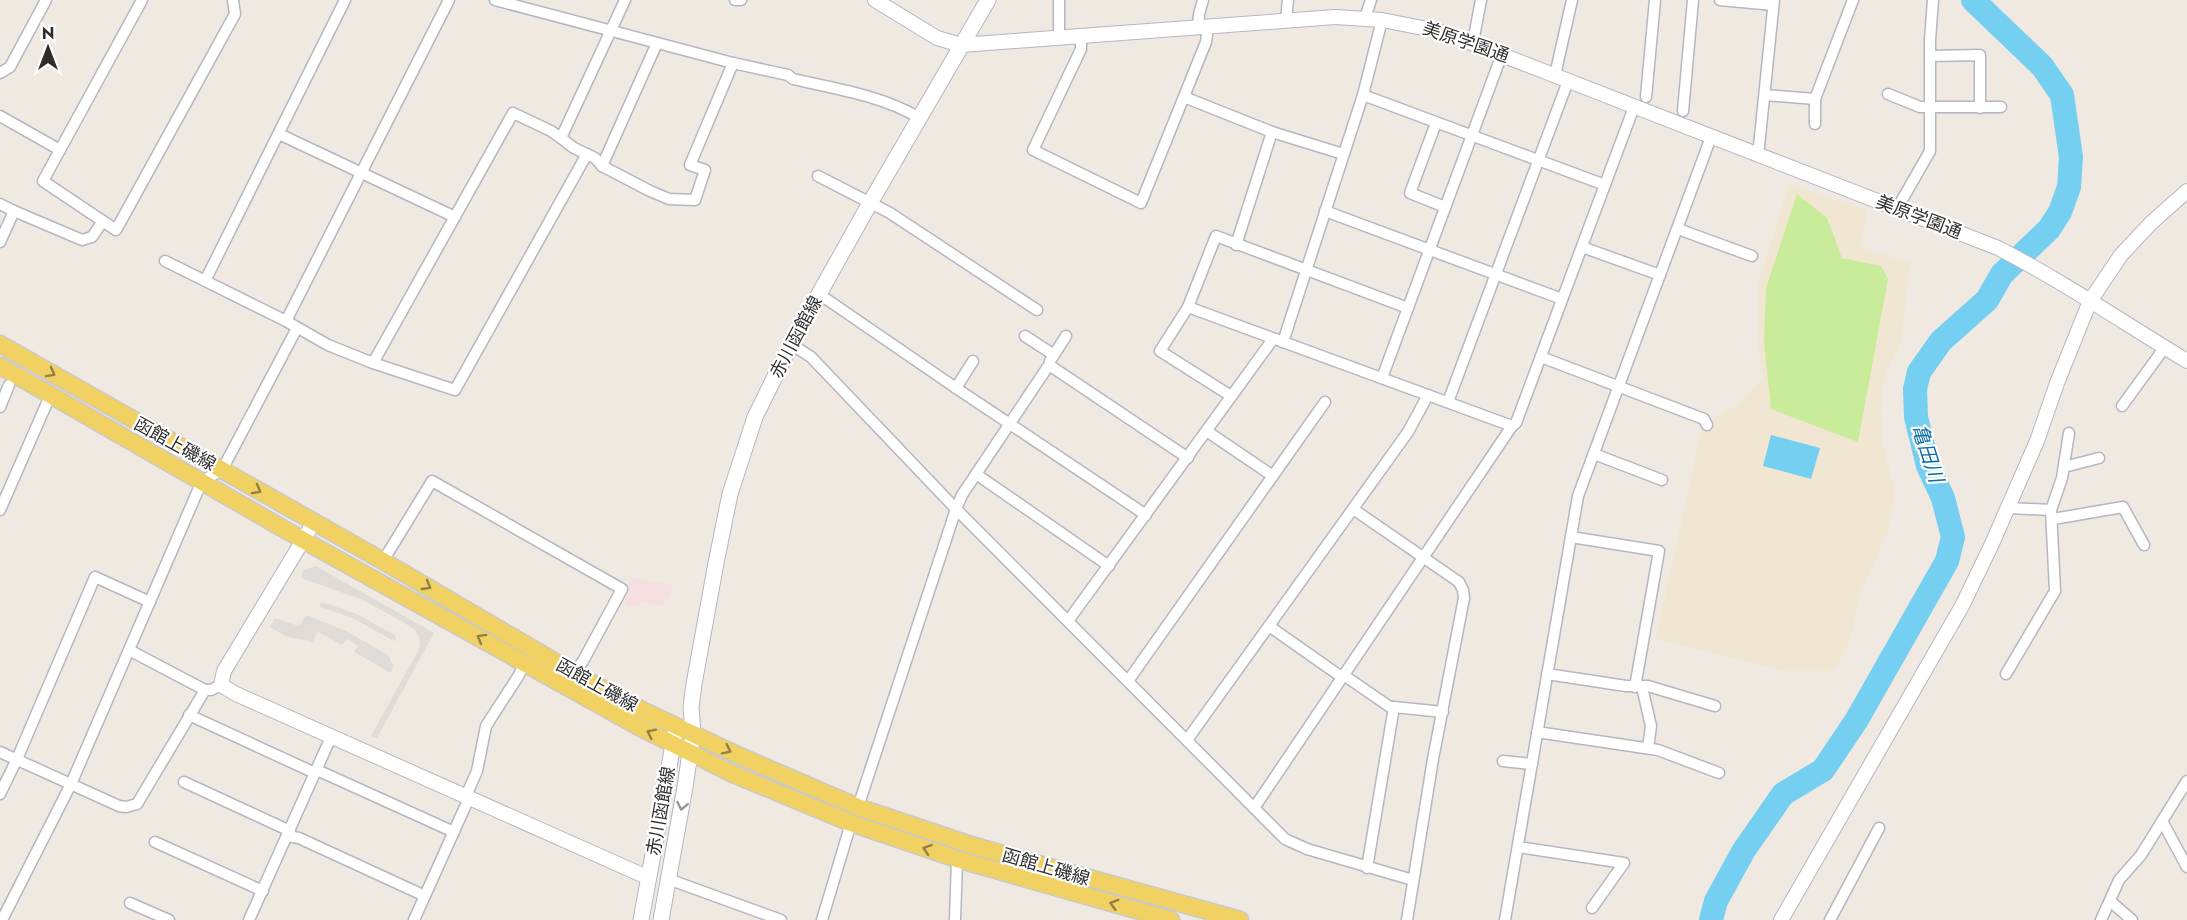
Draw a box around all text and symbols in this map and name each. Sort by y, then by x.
street label: 美原学園通 [1419,15,1513,69]
north arrow [18,18,78,78]
text: N [42,22,54,45]
street label: 美原学園通 [1872,189,1966,245]
street label: 赤川函館線 [763,291,829,383]
one-way arrow [45,366,55,378]
street label: 函館上磯線 [129,411,221,477]
water label: 亀田川 [1904,420,1951,488]
one-way arrow [251,483,262,494]
one-way arrow [421,579,431,591]
one-way arrow [476,634,487,646]
street label: 函館上磯線 [551,652,643,718]
one-way arrow [646,729,657,741]
one-way arrow [720,742,731,754]
street label: 赤川函館線 [640,764,682,858]
one-way arrow [676,801,689,811]
street label: 函館上磯線 [999,842,1093,892]
one-way arrow [922,844,933,856]
one-way arrow [1109,899,1120,911]

